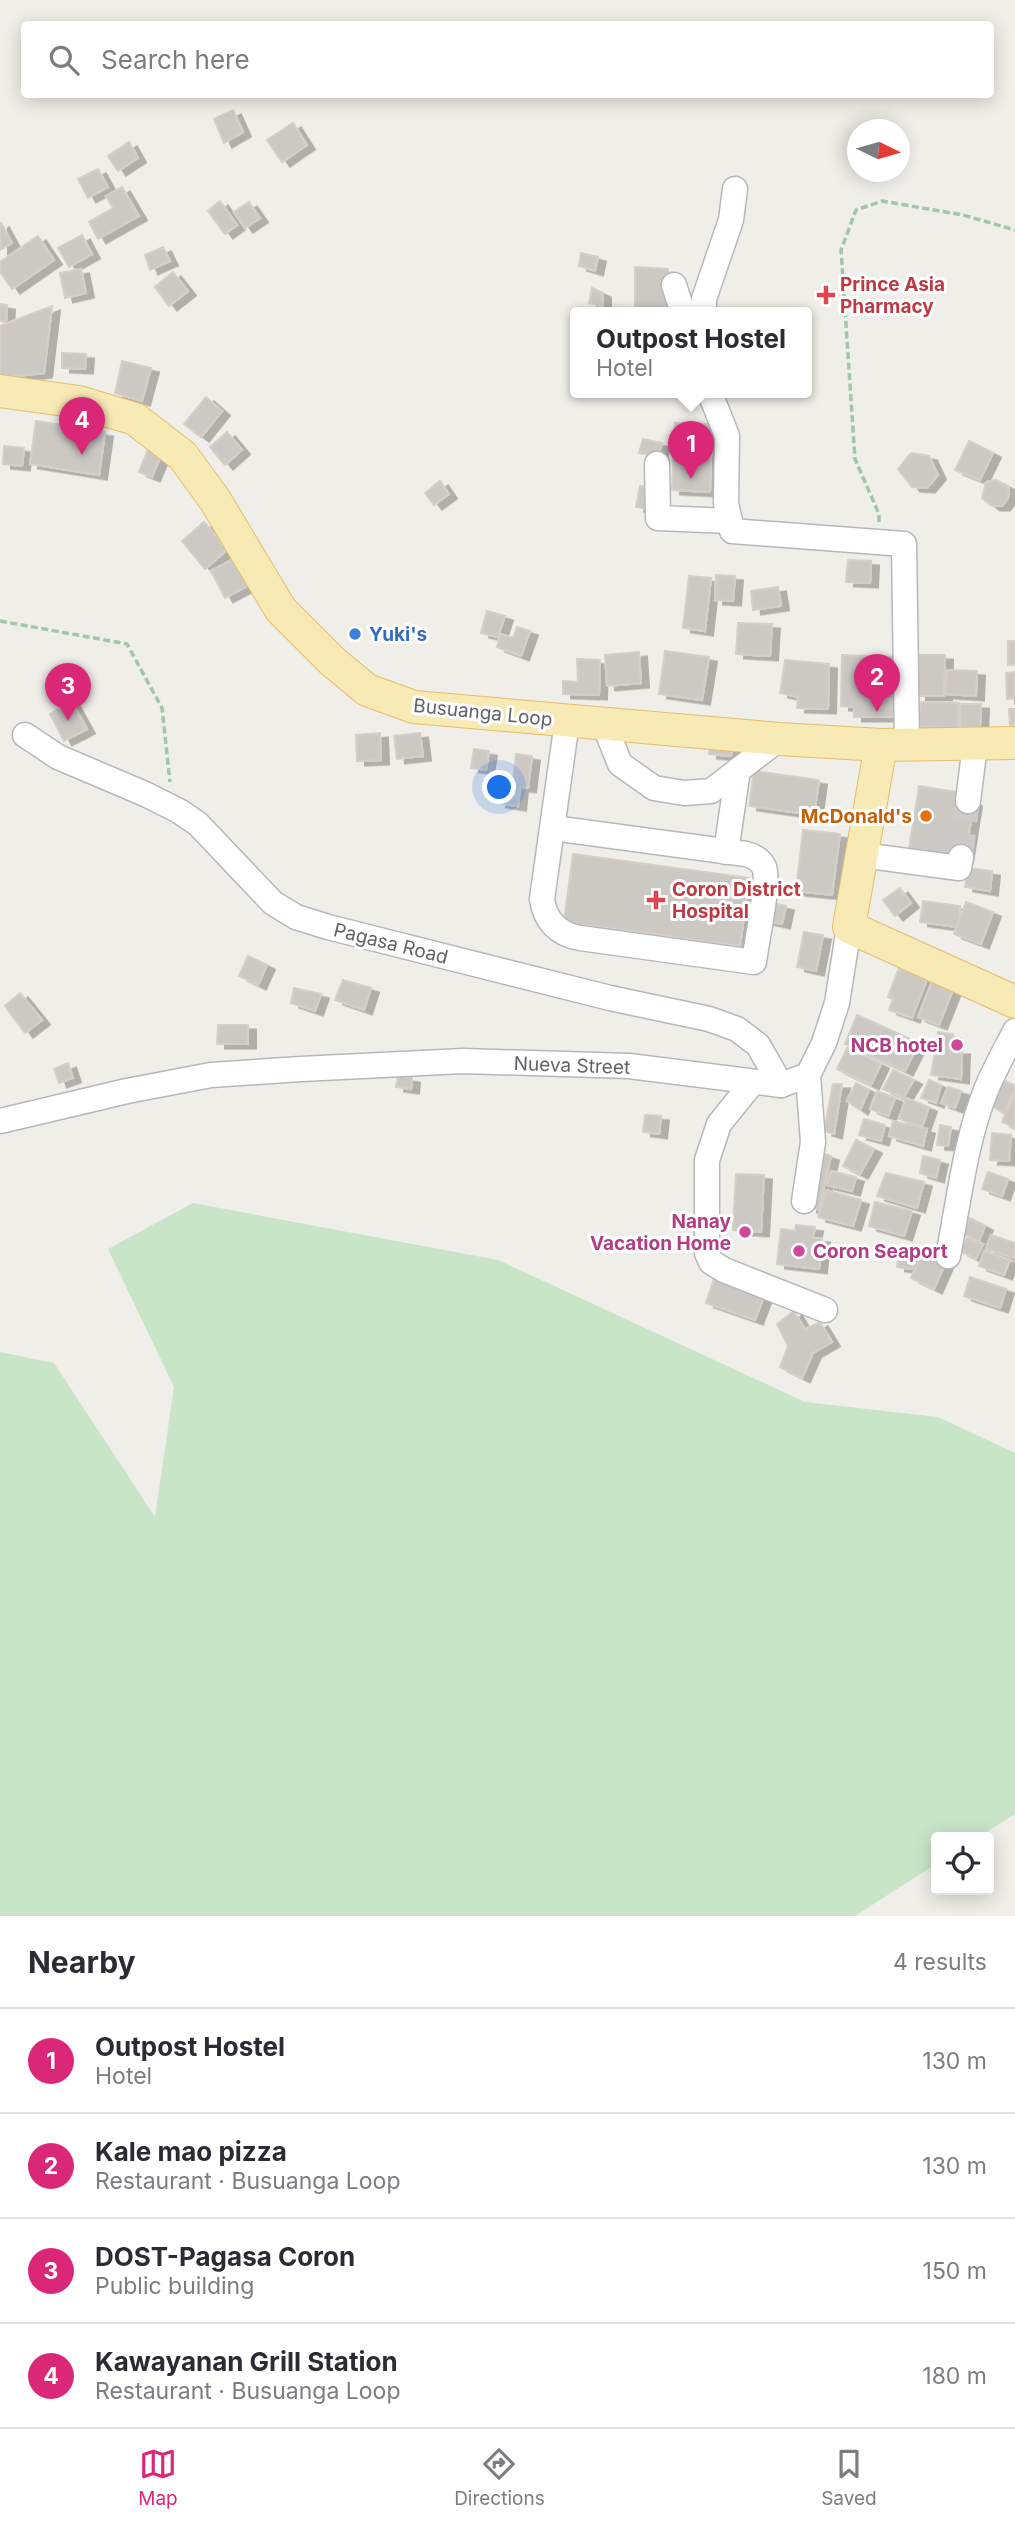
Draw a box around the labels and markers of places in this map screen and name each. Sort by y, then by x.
place label: Prince Asia Pharmacy [840,273,945,318]
marker: Prince Asia Pharmacy [818,287,834,303]
pin: 4 [59,397,105,455]
pin: 1 [668,421,714,479]
place label: Yuki's [369,623,427,646]
marker: Yuki's [347,626,363,642]
pin: 2 [854,654,900,712]
pin: 3 [45,663,91,721]
place label: McDonald's [801,805,912,828]
marker: McDonald's [918,808,934,824]
place label: Coron District Hospital [672,878,801,923]
marker: Coron District Hospital [646,890,666,910]
place label: NCB hotel [851,1034,943,1057]
marker: NCB hotel [949,1037,965,1053]
place label: Nanay Vacation Home [590,1210,732,1255]
marker: Nanay Vacation Home [737,1224,753,1240]
place label: Coron Seaport [813,1240,948,1263]
marker: Coron Seaport [791,1243,807,1259]

